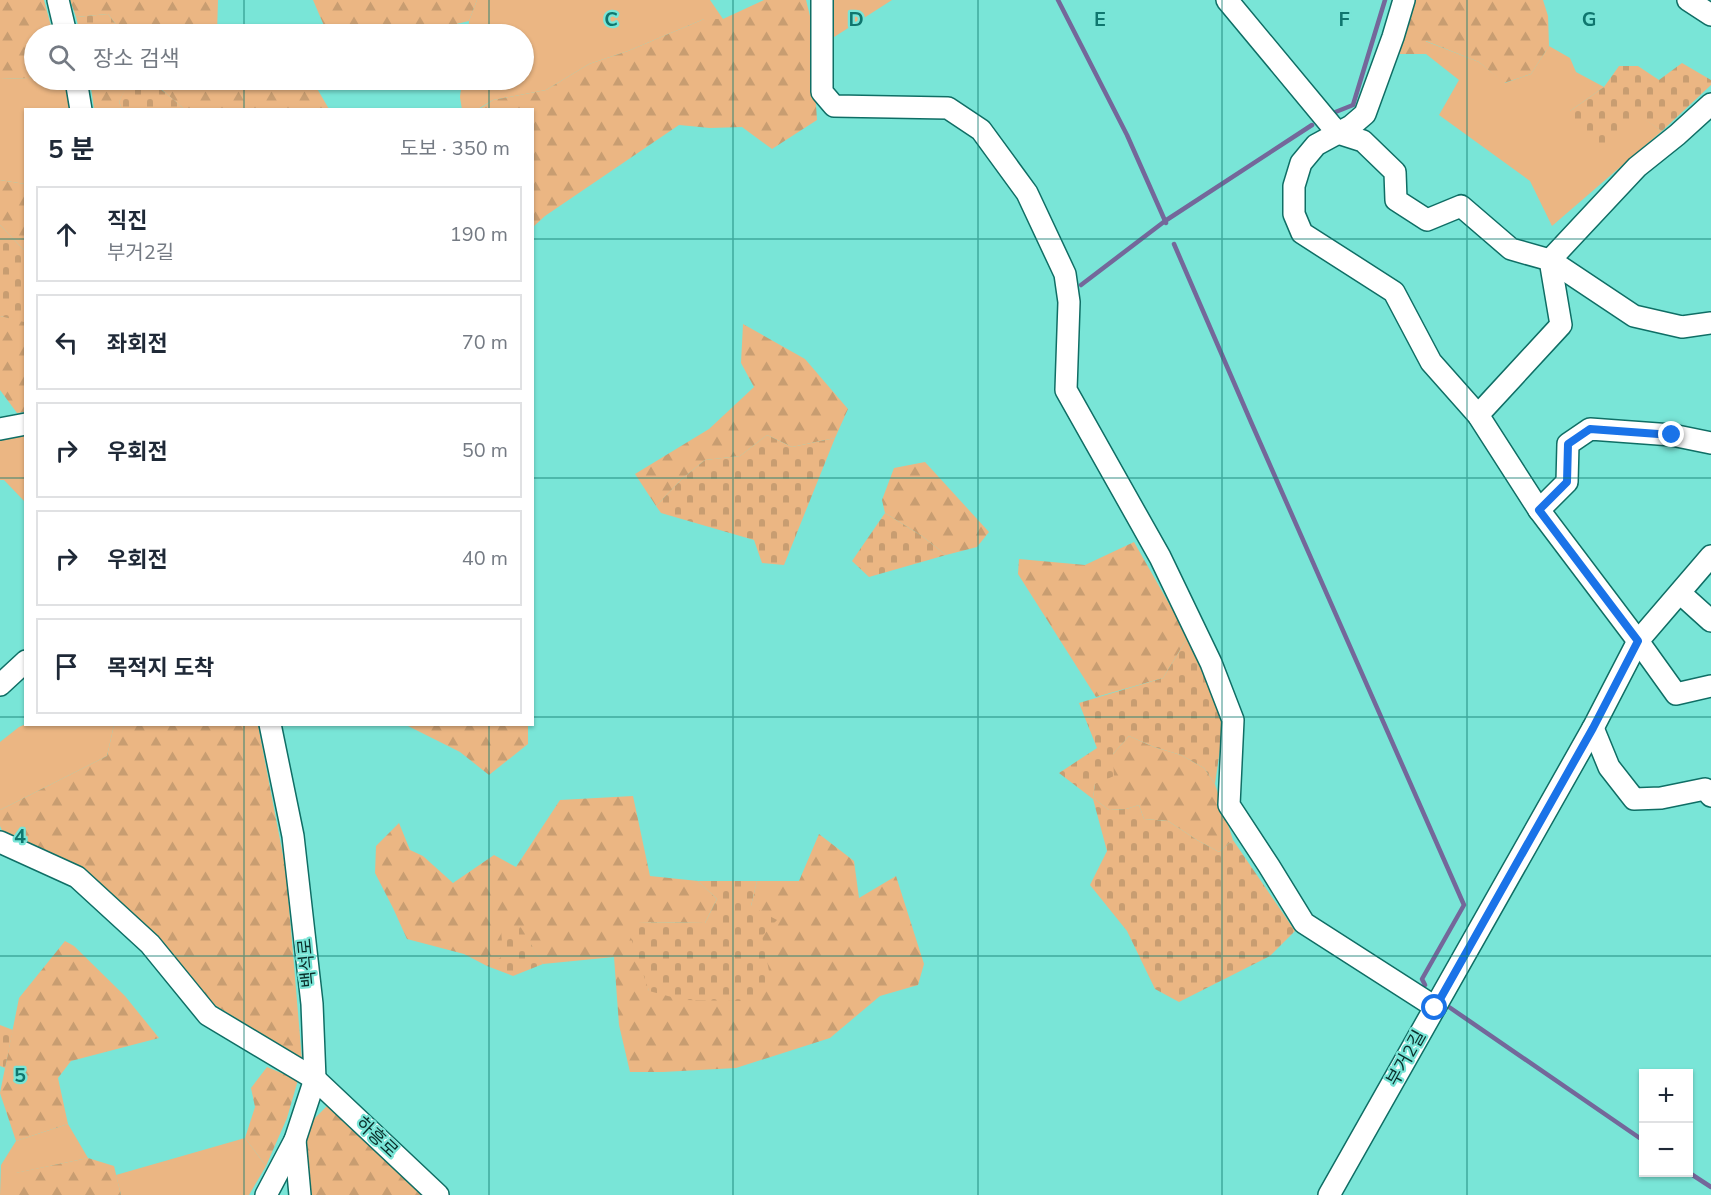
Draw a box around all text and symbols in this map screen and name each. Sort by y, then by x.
text: C [604,6,618,33]
text: D [848,6,864,33]
text: E [1094,6,1106,33]
text: F [1338,6,1350,33]
text: G [1582,6,1596,33]
search box [24,24,534,90]
icon: search [45,41,78,74]
text: 장소 검색 [93,44,180,74]
text: 5 분 [48,132,95,167]
text: 도보 · 350 m [400,135,510,162]
text: 직진 [107,206,147,236]
icon: ahead [50,218,83,251]
text: 190 m [450,221,508,248]
text: 부거2길 [107,239,174,266]
icon: left [50,326,83,359]
text: 좌회전 [107,329,168,359]
text: 70 m [462,329,508,356]
route end [1658,421,1684,447]
icon: right [50,434,83,467]
text: 우회전 [107,437,168,467]
text: 50 m [462,437,508,464]
icon: right [50,542,83,575]
text: 우회전 [107,545,168,575]
text: 40 m [462,545,508,572]
icon: arrive [50,650,83,683]
text: 목적지 도착 [107,653,214,683]
text: 4 [14,823,26,850]
street label: 백석로 [292,937,322,989]
route start [1421,994,1447,1020]
street label: 부거2길 [1381,1026,1431,1090]
text: 5 [14,1062,26,1089]
map controls [1639,1069,1693,1177]
button: + [1639,1069,1693,1123]
street label: 하흥로 [351,1111,403,1163]
button: − [1639,1123,1693,1177]

